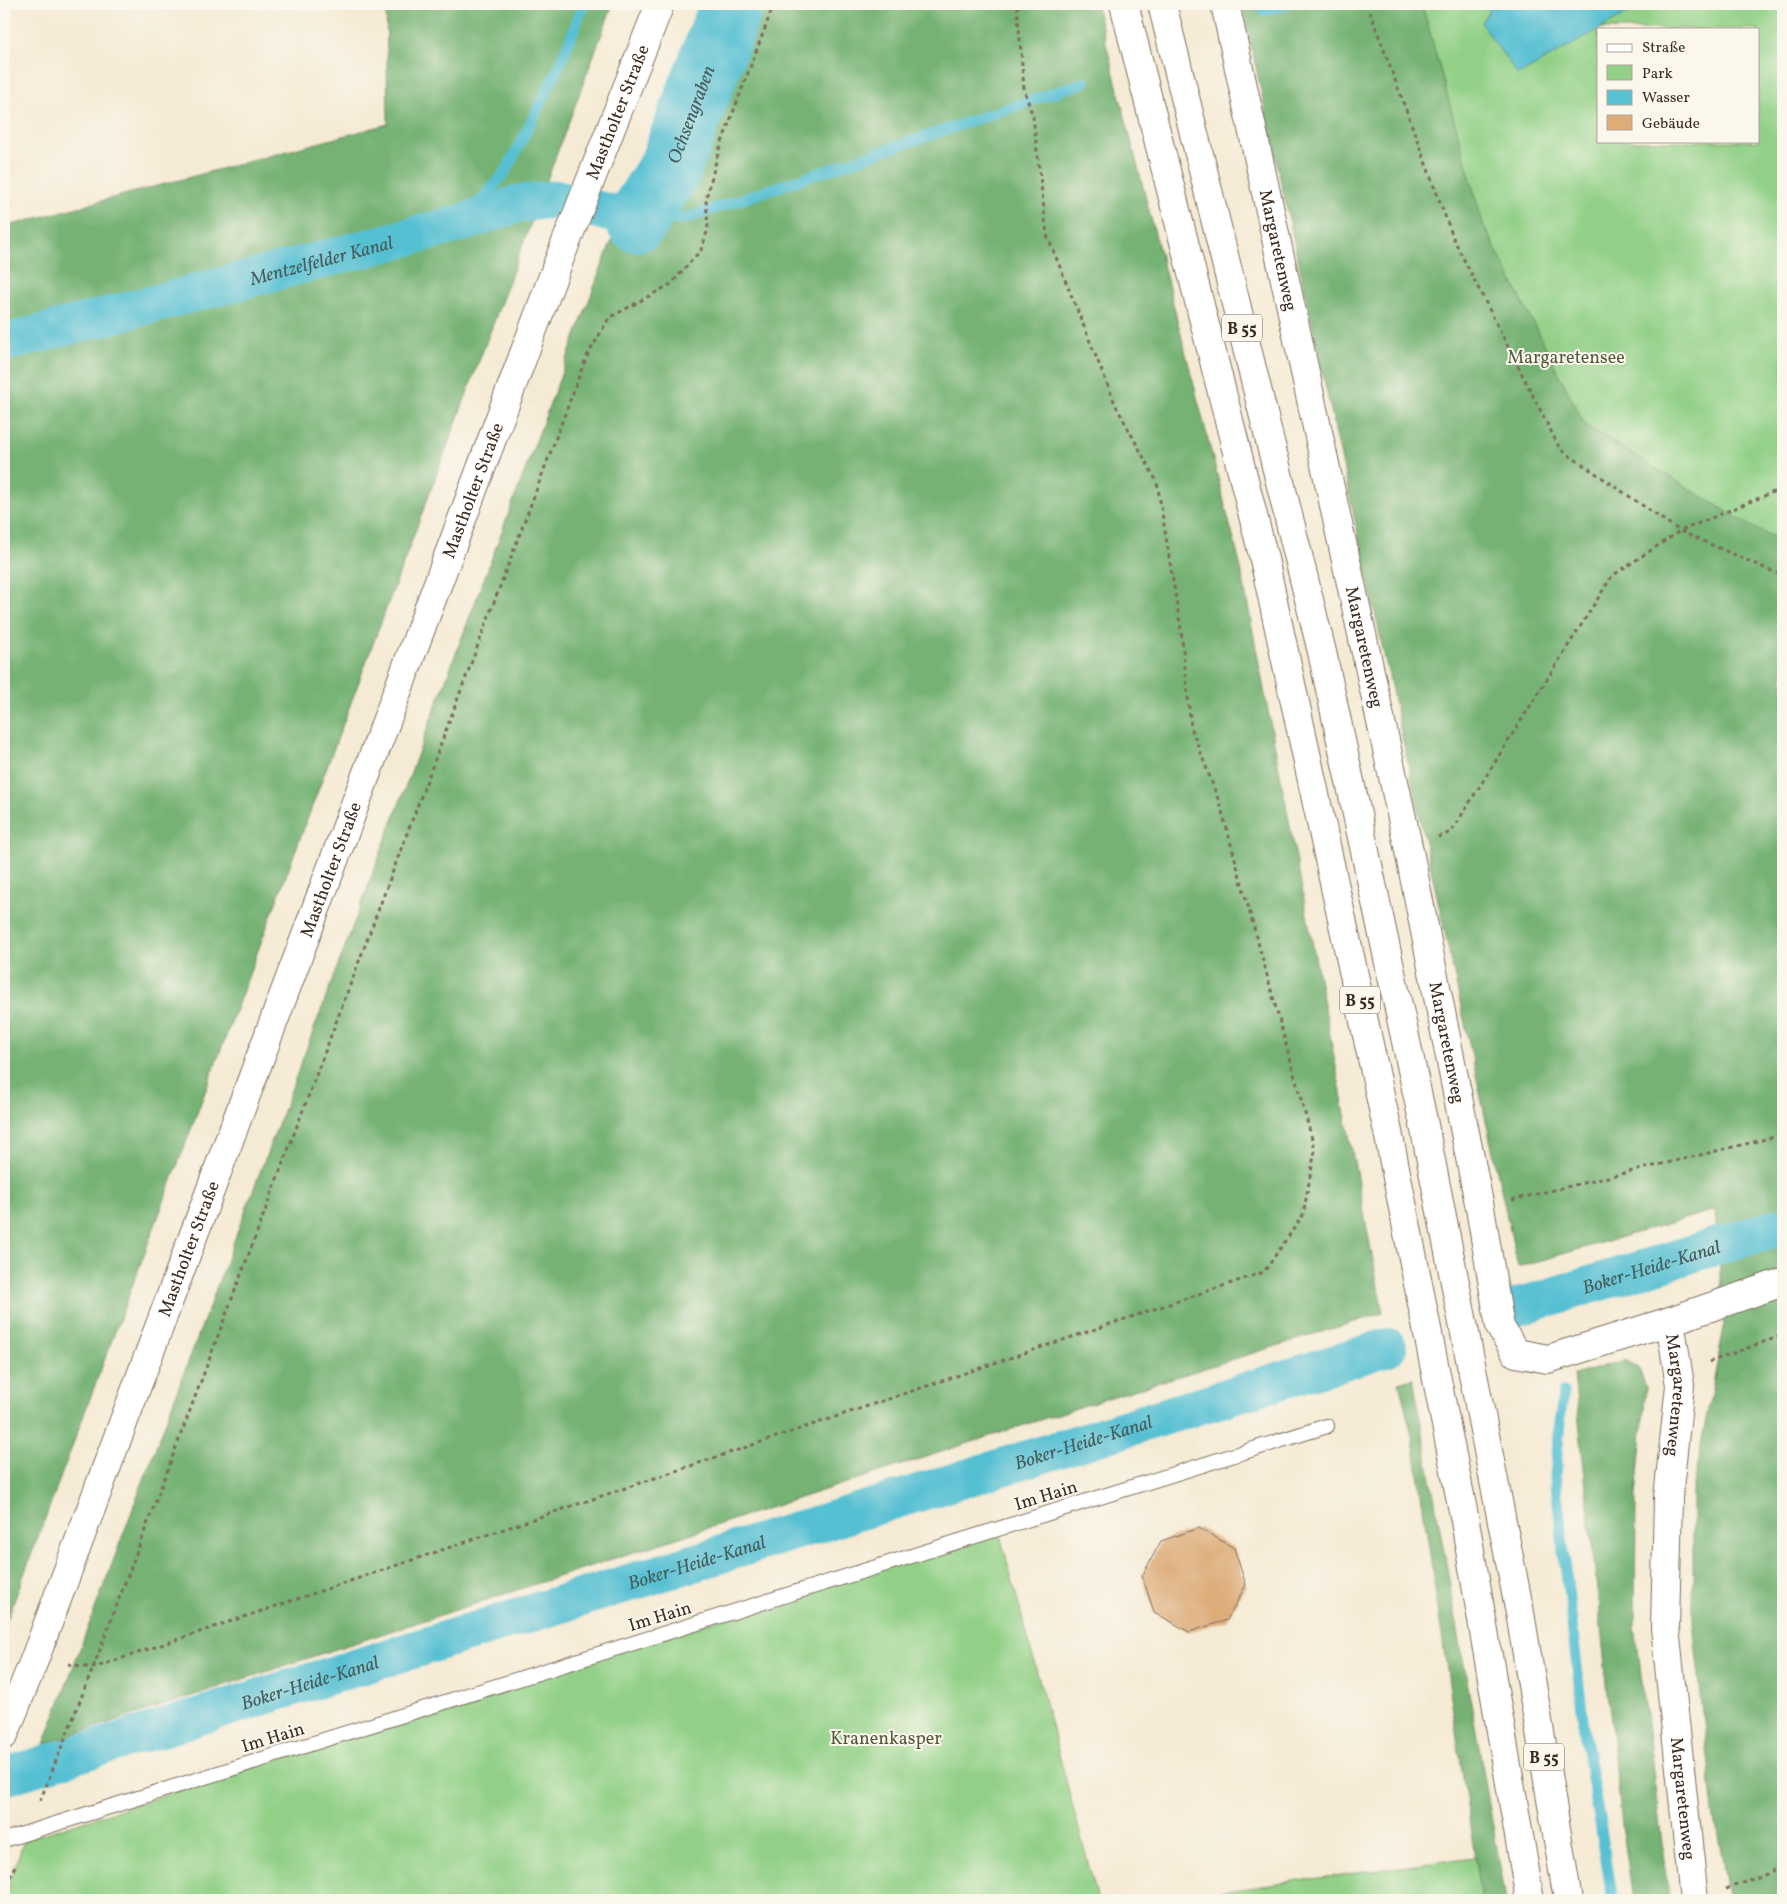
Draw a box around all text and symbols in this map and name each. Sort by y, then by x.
legend [1597,28,1760,142]
text: Straße [1642,38,1685,59]
street label: Mastholter Straße [581,41,657,184]
water label: Ochsengraben [662,62,723,168]
text: Park [1642,64,1673,85]
text: Wasser [1642,88,1690,109]
text: Gebäude [1642,114,1700,135]
street label: Margaretenweg [1252,187,1302,314]
water label: Mentzelfelder Kanal [246,231,396,293]
road number: B 55 [1222,314,1262,342]
park label: Margaretensee [1507,346,1625,371]
street label: Mastholter Straße [437,419,511,562]
street label: Margaretenweg [1338,584,1389,710]
street label: Mastholter Straße [295,799,369,942]
street label: Margaretenweg [1421,980,1470,1106]
road number: B 55 [1340,986,1380,1014]
street label: Mastholter Straße [153,1178,227,1321]
water label: Boker-Heide-Kanal [1579,1235,1724,1302]
street label: Margaretenweg [1658,1332,1691,1458]
water label: Boker-Heide-Kanal [1011,1410,1156,1477]
street label: Im Hain [1012,1475,1081,1518]
water label: Boker-Heide-Kanal [625,1530,769,1597]
street label: Im Hain [626,1596,695,1639]
water label: Boker-Heide-Kanal [238,1650,383,1718]
street label: Im Hain [239,1717,308,1760]
park label: Kranenkasper [830,1727,942,1752]
street label: Margaretenweg [1663,1736,1701,1862]
road number: B 55 [1524,1744,1564,1770]

